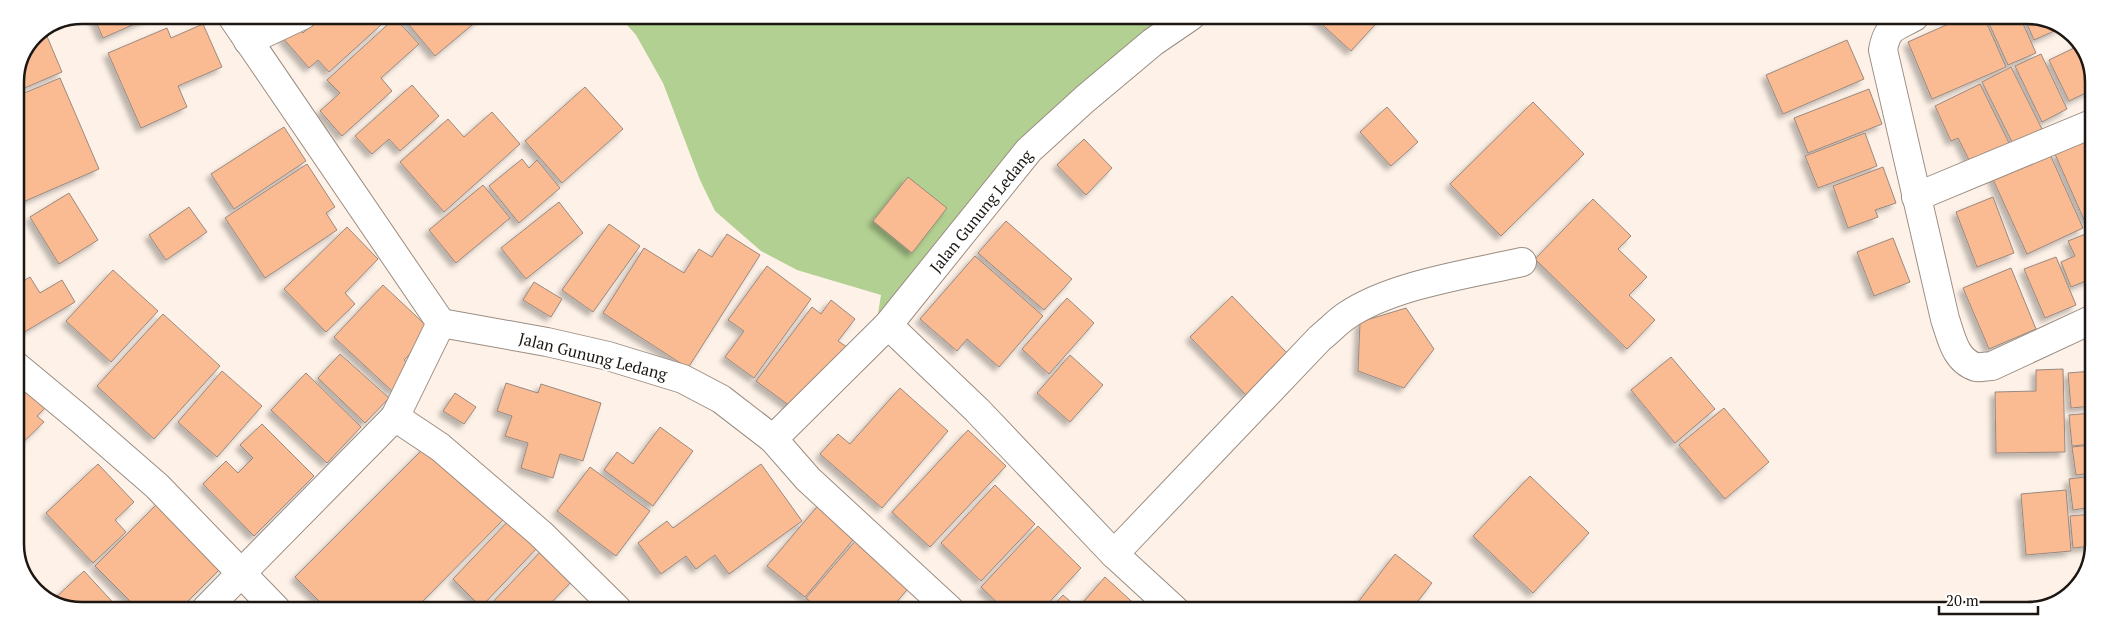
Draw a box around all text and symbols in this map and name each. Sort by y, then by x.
street label: Jalan Gunung Ledang [925,144,1038,277]
street label: Jalan Gunung Ledang [516,327,670,385]
scale bar [1939,584,2038,616]
text: 20 m [1946,590,1979,610]

